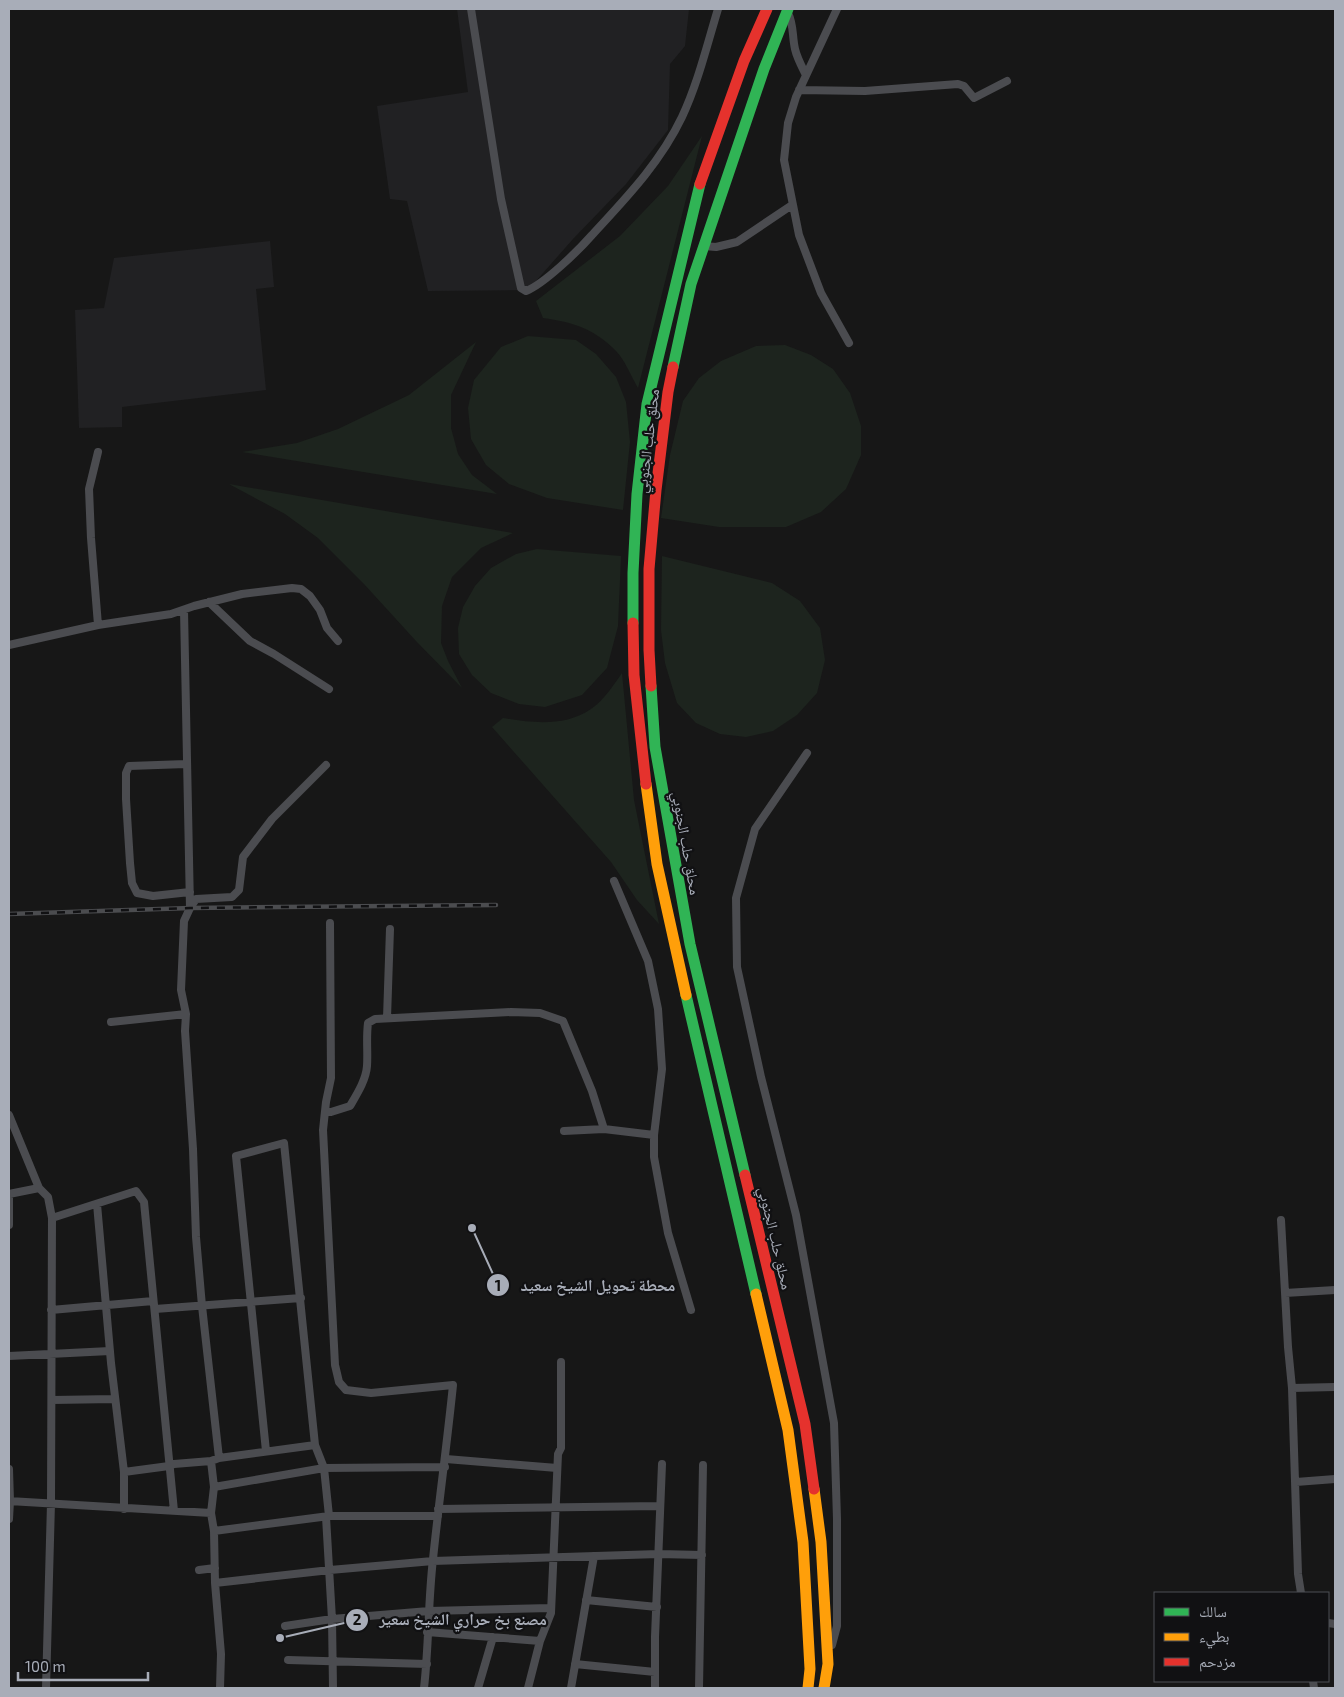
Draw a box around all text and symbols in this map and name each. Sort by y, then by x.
street label: محلق حلب الجنوبي [632,388,666,495]
street label: محلق حلب الجنوبي [665,790,705,897]
street label: محلق حلب الجنوبي [752,1185,797,1292]
callout: محطة تحويل الشيخ سعيد [485,1270,685,1301]
text: محطة تحويل الشيخ سعيد [521,1275,675,1296]
text: 1 [495,1276,501,1294]
legend [1154,1592,1329,1682]
text: سالك [1199,1602,1227,1620]
callout: مصنع بخ حراري الشيخ سعير [344,1604,557,1635]
text: مصنع بخ حراري الشيخ سعير [378,1609,547,1632]
text: 2 [353,1610,362,1628]
text: بطيء [1199,1627,1229,1649]
scale bar [18,1650,148,1682]
text: مزدحم [1199,1652,1236,1672]
text: 100 m [25,1657,66,1675]

